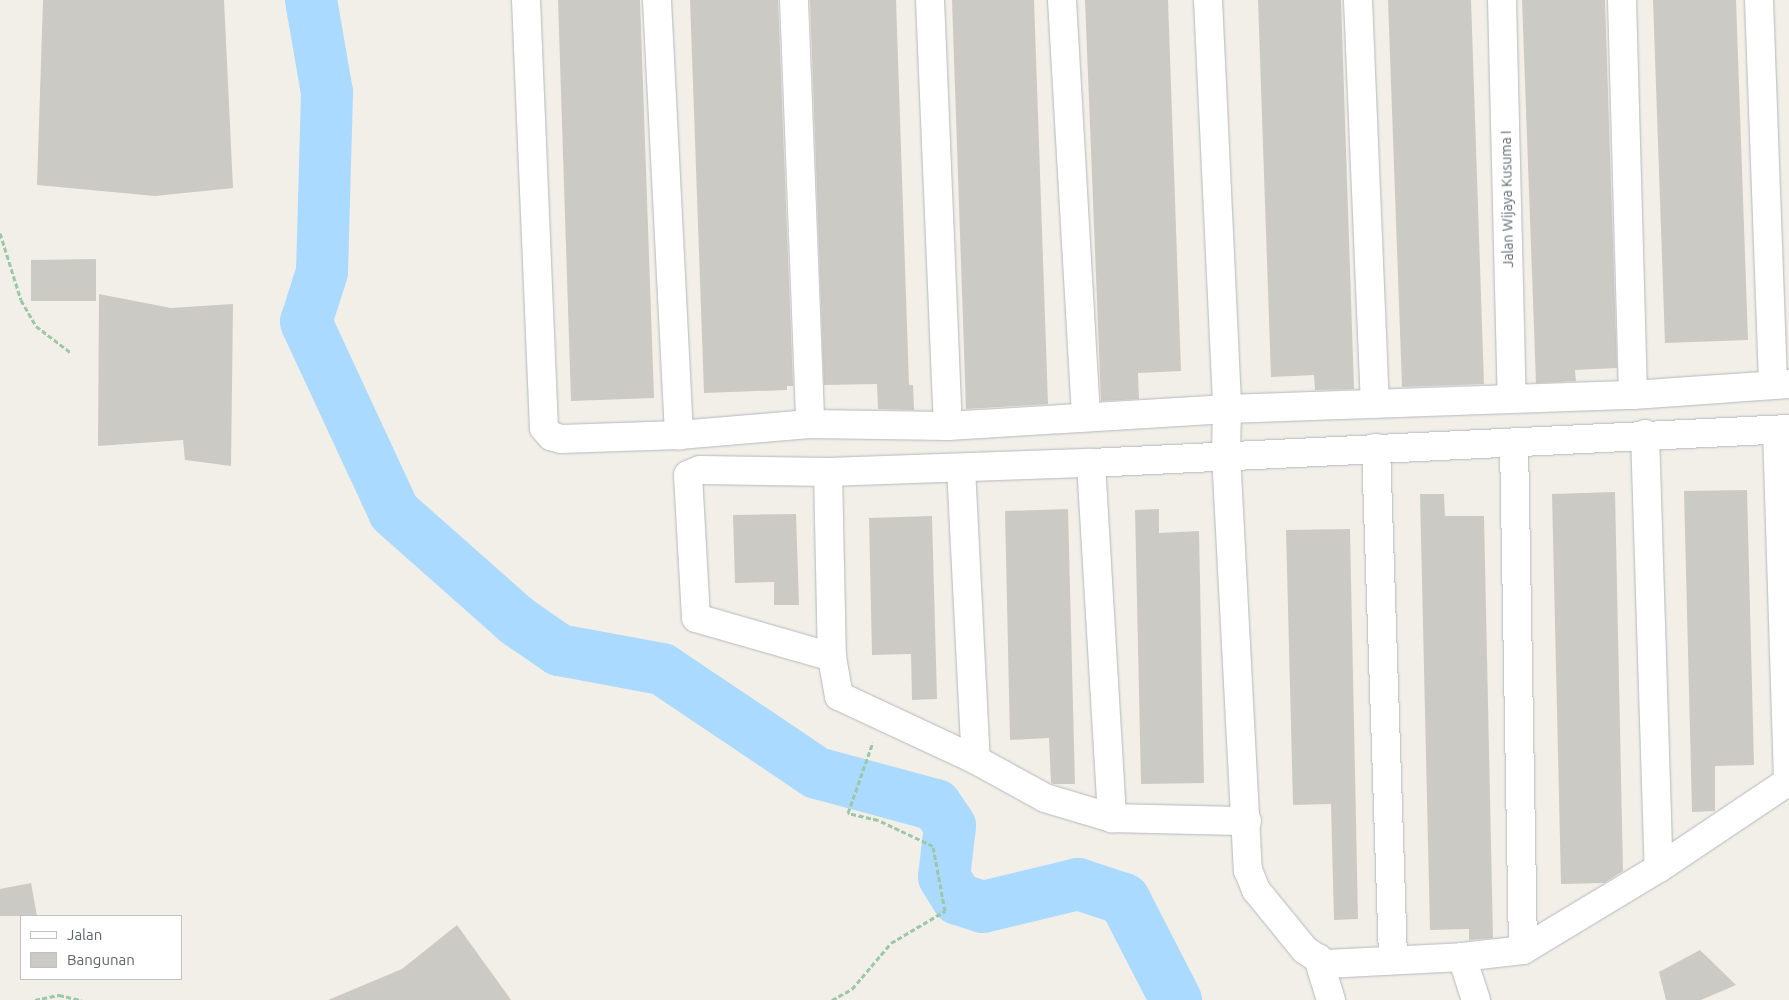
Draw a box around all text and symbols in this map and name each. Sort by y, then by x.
street label: Jalan Wijaya Kusuma I [1497,130,1517,268]
legend [20,915,182,980]
text: Jalan [67,926,102,943]
text: Bangunan [67,951,135,968]

